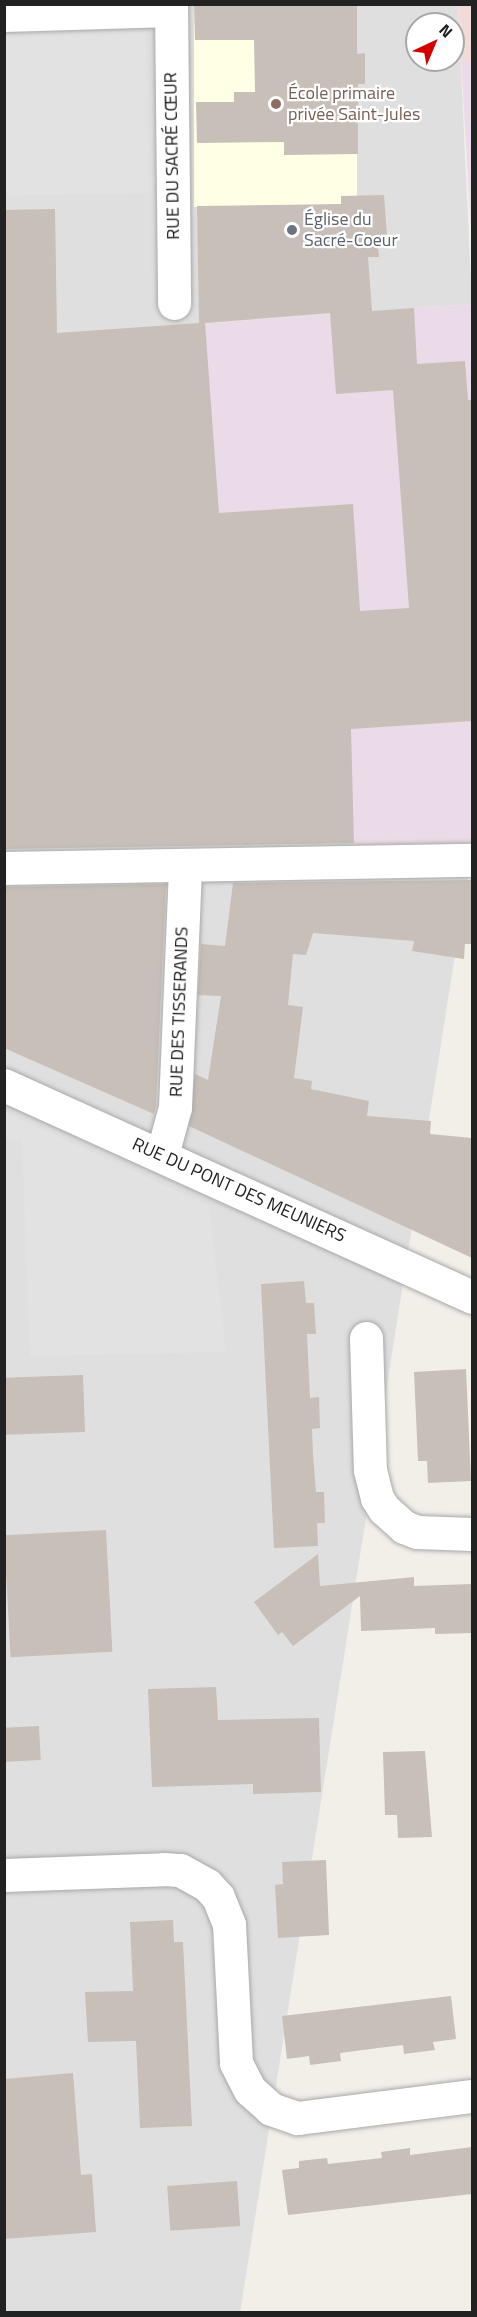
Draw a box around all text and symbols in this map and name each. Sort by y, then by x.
north arrow [405,12,465,72]
text: N [434,18,458,43]
street label: RUE DU SACRÉ CŒUR [160,72,184,240]
place label: École primaire privée Saint-Jules [288,83,420,125]
marker: École primaire privée Saint-Jules [269,97,283,111]
place label: Église du Sacré-Coeur [304,209,398,252]
marker: Église du Sacré-Coeur [285,223,299,237]
street label: RUE DES TISSERANDS [165,926,193,1098]
street label: RUE DU PONT DES MEUNIERS [129,1133,349,1247]

